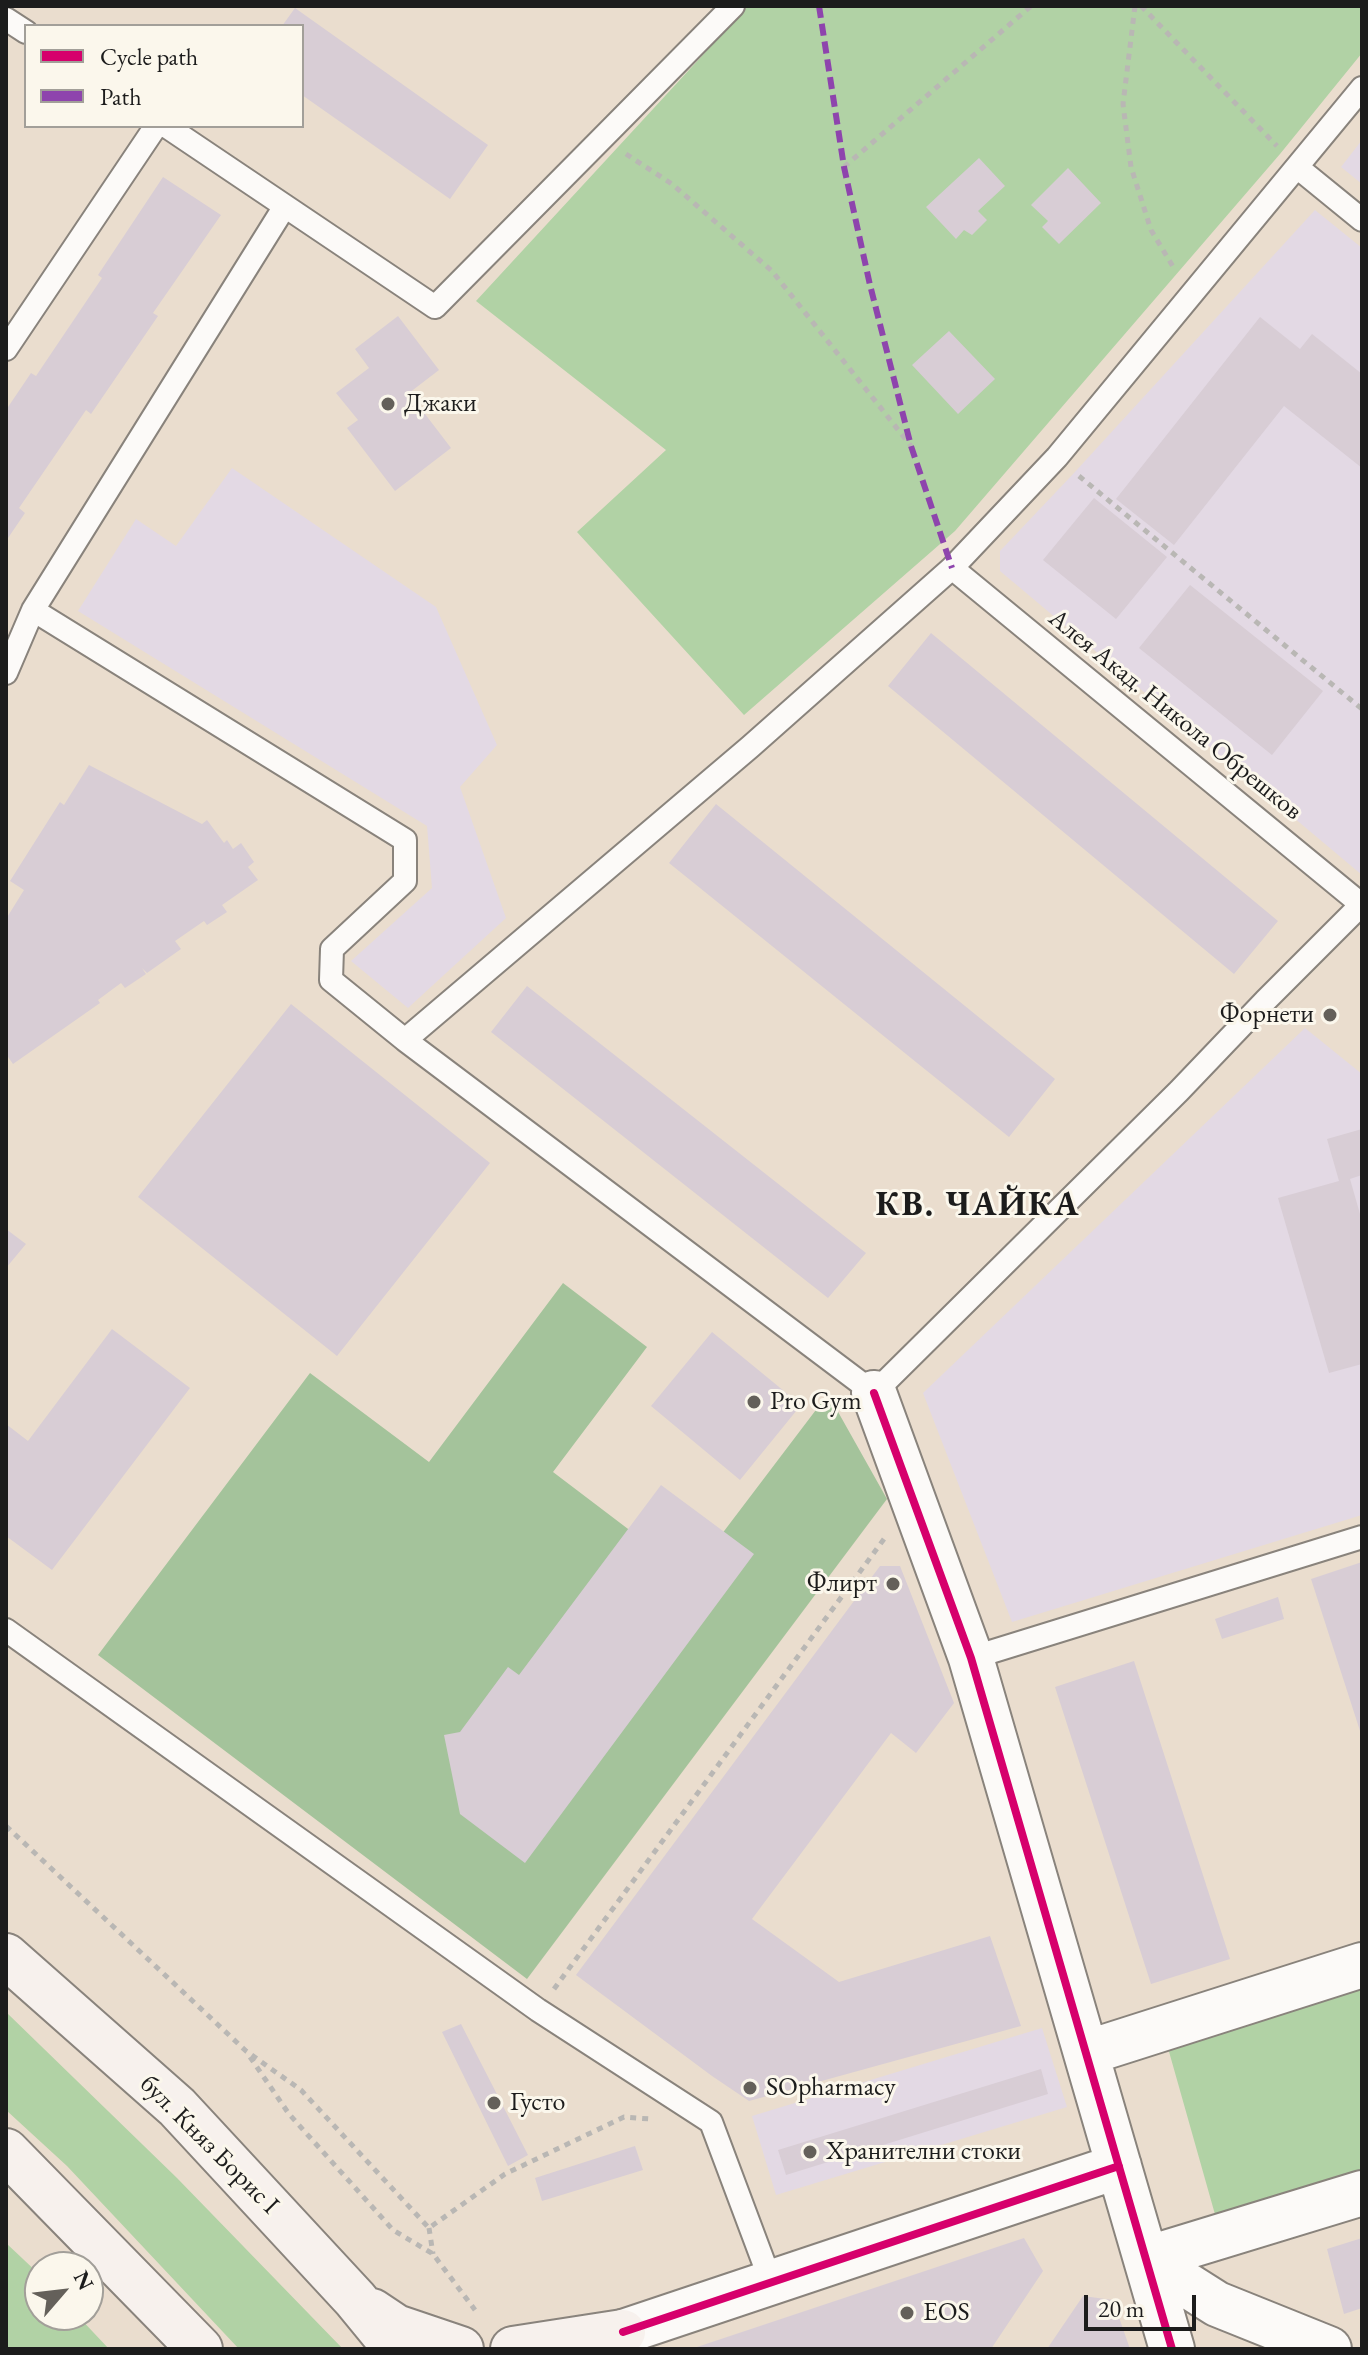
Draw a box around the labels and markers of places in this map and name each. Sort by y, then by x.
place label: Джаки [404,388,477,420]
marker: Джаки [379,395,397,413]
place label: Форнети [1220,999,1314,1031]
marker: Форнети [1321,1006,1339,1024]
place label: Pro Gym [770,1386,862,1418]
marker: Pro Gym [745,1393,763,1411]
place label: Флирт [807,1568,877,1600]
marker: Флирт [884,1575,902,1593]
place label: SOpharmacy [766,2072,896,2104]
marker: SOpharmacy [741,2079,759,2097]
place label: Густо [510,2087,565,2119]
marker: Густо [485,2094,503,2112]
place label: Хранителни стоки [826,2136,1021,2168]
marker: Хранителни стоки [801,2143,819,2161]
place label: EOS [923,2297,970,2329]
marker: EOS [898,2304,916,2322]

